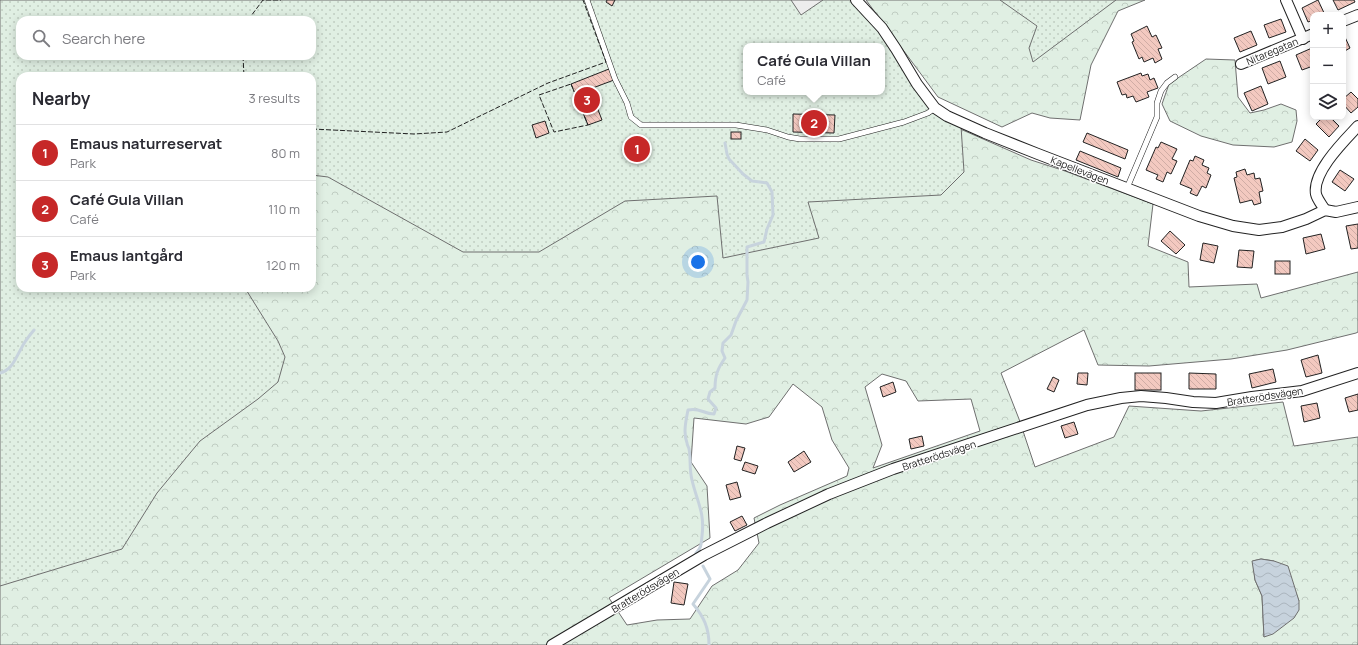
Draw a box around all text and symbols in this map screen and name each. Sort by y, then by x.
map controls [1310,12,1346,120]
button: + [1310,12,1346,48]
search box [16,16,316,60]
icon: search [30,27,52,49]
text: Search here [62,28,145,49]
street label: Nitaregatan [1244,34,1300,68]
popup [743,43,885,95]
button: − [1310,48,1346,84]
text: Café Gula Villan [757,50,871,71]
text: Café [757,71,786,89]
button: layers [1310,84,1346,120]
pin: 3 [574,85,600,115]
text: Nearby [32,87,90,110]
text: 3 results [248,89,300,107]
pin: 2 [801,108,827,138]
text: Emaus naturreservat [70,133,222,154]
pin: 1 [624,134,650,164]
text: 1 [42,144,48,162]
text: 80 m [271,144,300,162]
street label: Kapellevägen [1049,152,1111,188]
text: Park [70,154,96,172]
text: Café Gula Villan [70,189,184,210]
text: 2 [41,200,49,218]
text: 110 m [268,200,300,218]
text: Café [70,210,99,228]
text: Emaus lantgård [70,245,183,266]
your location [688,252,708,272]
text: 3 [41,256,49,274]
text: 120 m [266,256,300,274]
text: Park [70,266,96,284]
street label: Bratterödsvägen [1226,383,1304,409]
street label: Bratterödsvägen [900,436,978,473]
street label: Bratterödsvägen [609,564,682,616]

